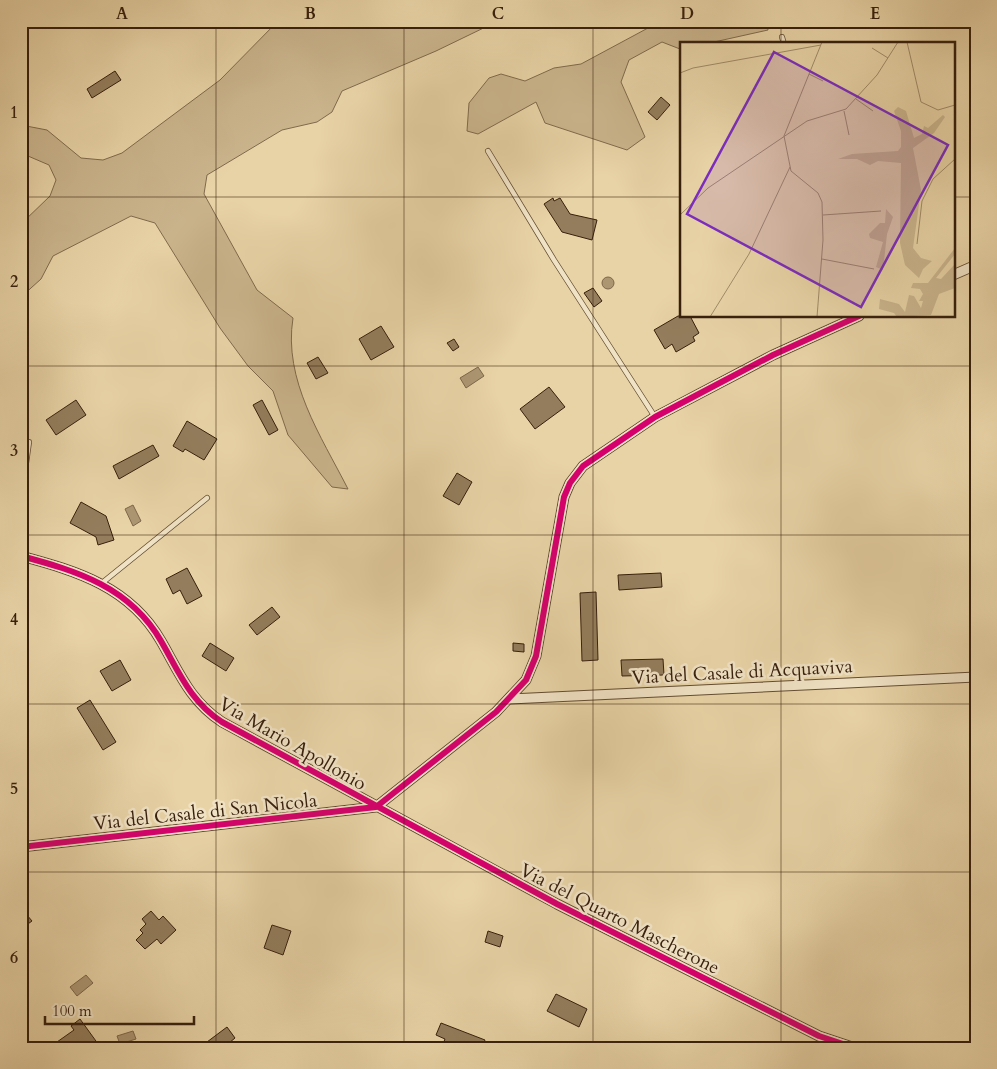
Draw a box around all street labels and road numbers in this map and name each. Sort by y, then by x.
street label: Via del Casale di Acquaviva [631,653,853,691]
street label: Via Mario Apollonio [214,691,371,797]
street label: Via del Casale di San Nicola [92,787,318,837]
street label: Via del Quarto Mascherone [515,857,724,981]

